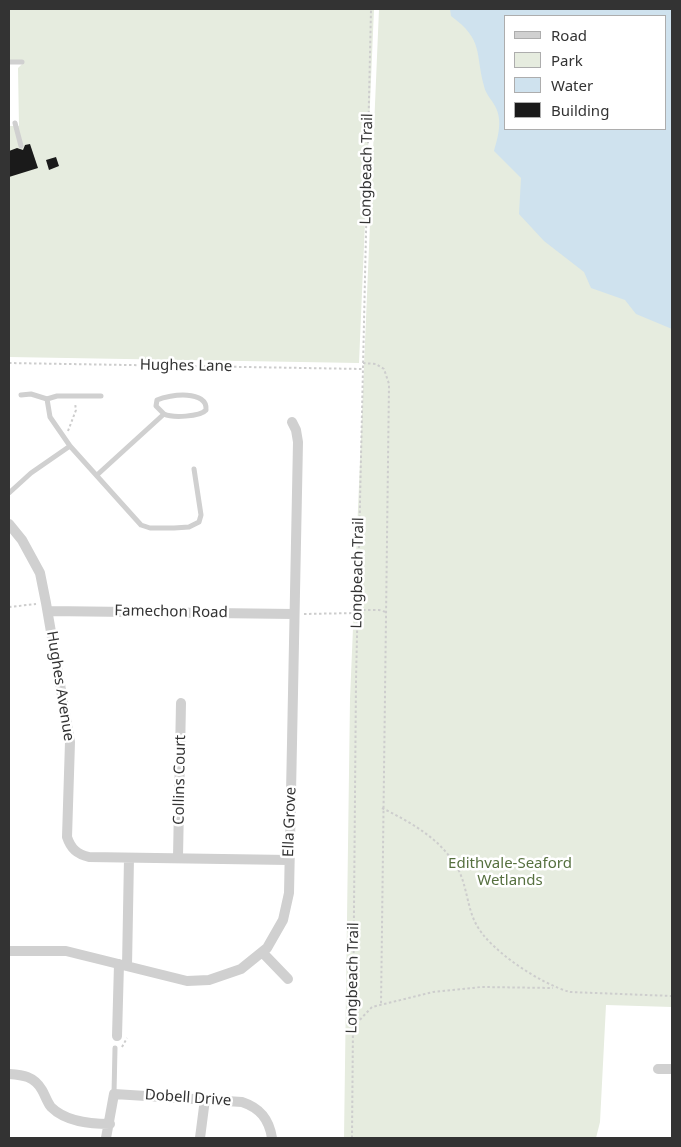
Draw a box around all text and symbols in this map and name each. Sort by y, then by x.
legend [503,15,666,130]
text: Road [551,25,587,45]
text: Park [551,50,583,70]
text: Water [551,75,593,95]
text: Building [551,100,609,120]
street label: Longbeach Trail [357,113,377,225]
street label: Hughes Lane [140,356,232,376]
street label: Longbeach Trail [348,517,368,629]
street label: Famechon Road [114,602,228,622]
street label: Hughes Avenue [42,630,78,742]
street label: Collins Court [170,735,190,825]
street label: Ella Grove [280,787,300,857]
park label: Edithvale-Seaford Wetlands [448,855,572,890]
street label: Longbeach Trail [343,922,363,1034]
street label: Dobell Drive [144,1086,232,1110]

